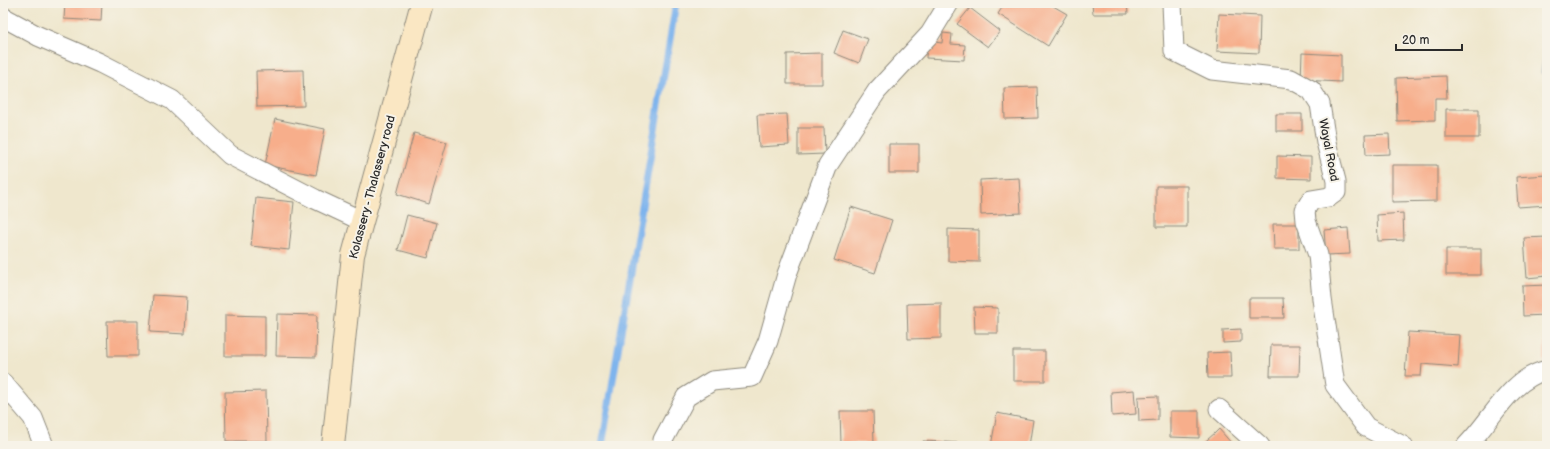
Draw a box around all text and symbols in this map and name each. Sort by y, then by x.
scale bar [1396,26,1462,52]
text: 20 m [1402,33,1429,48]
street label: Kolassery - Thalassery road [346,114,399,261]
street label: Wayal Road [1315,117,1342,183]

